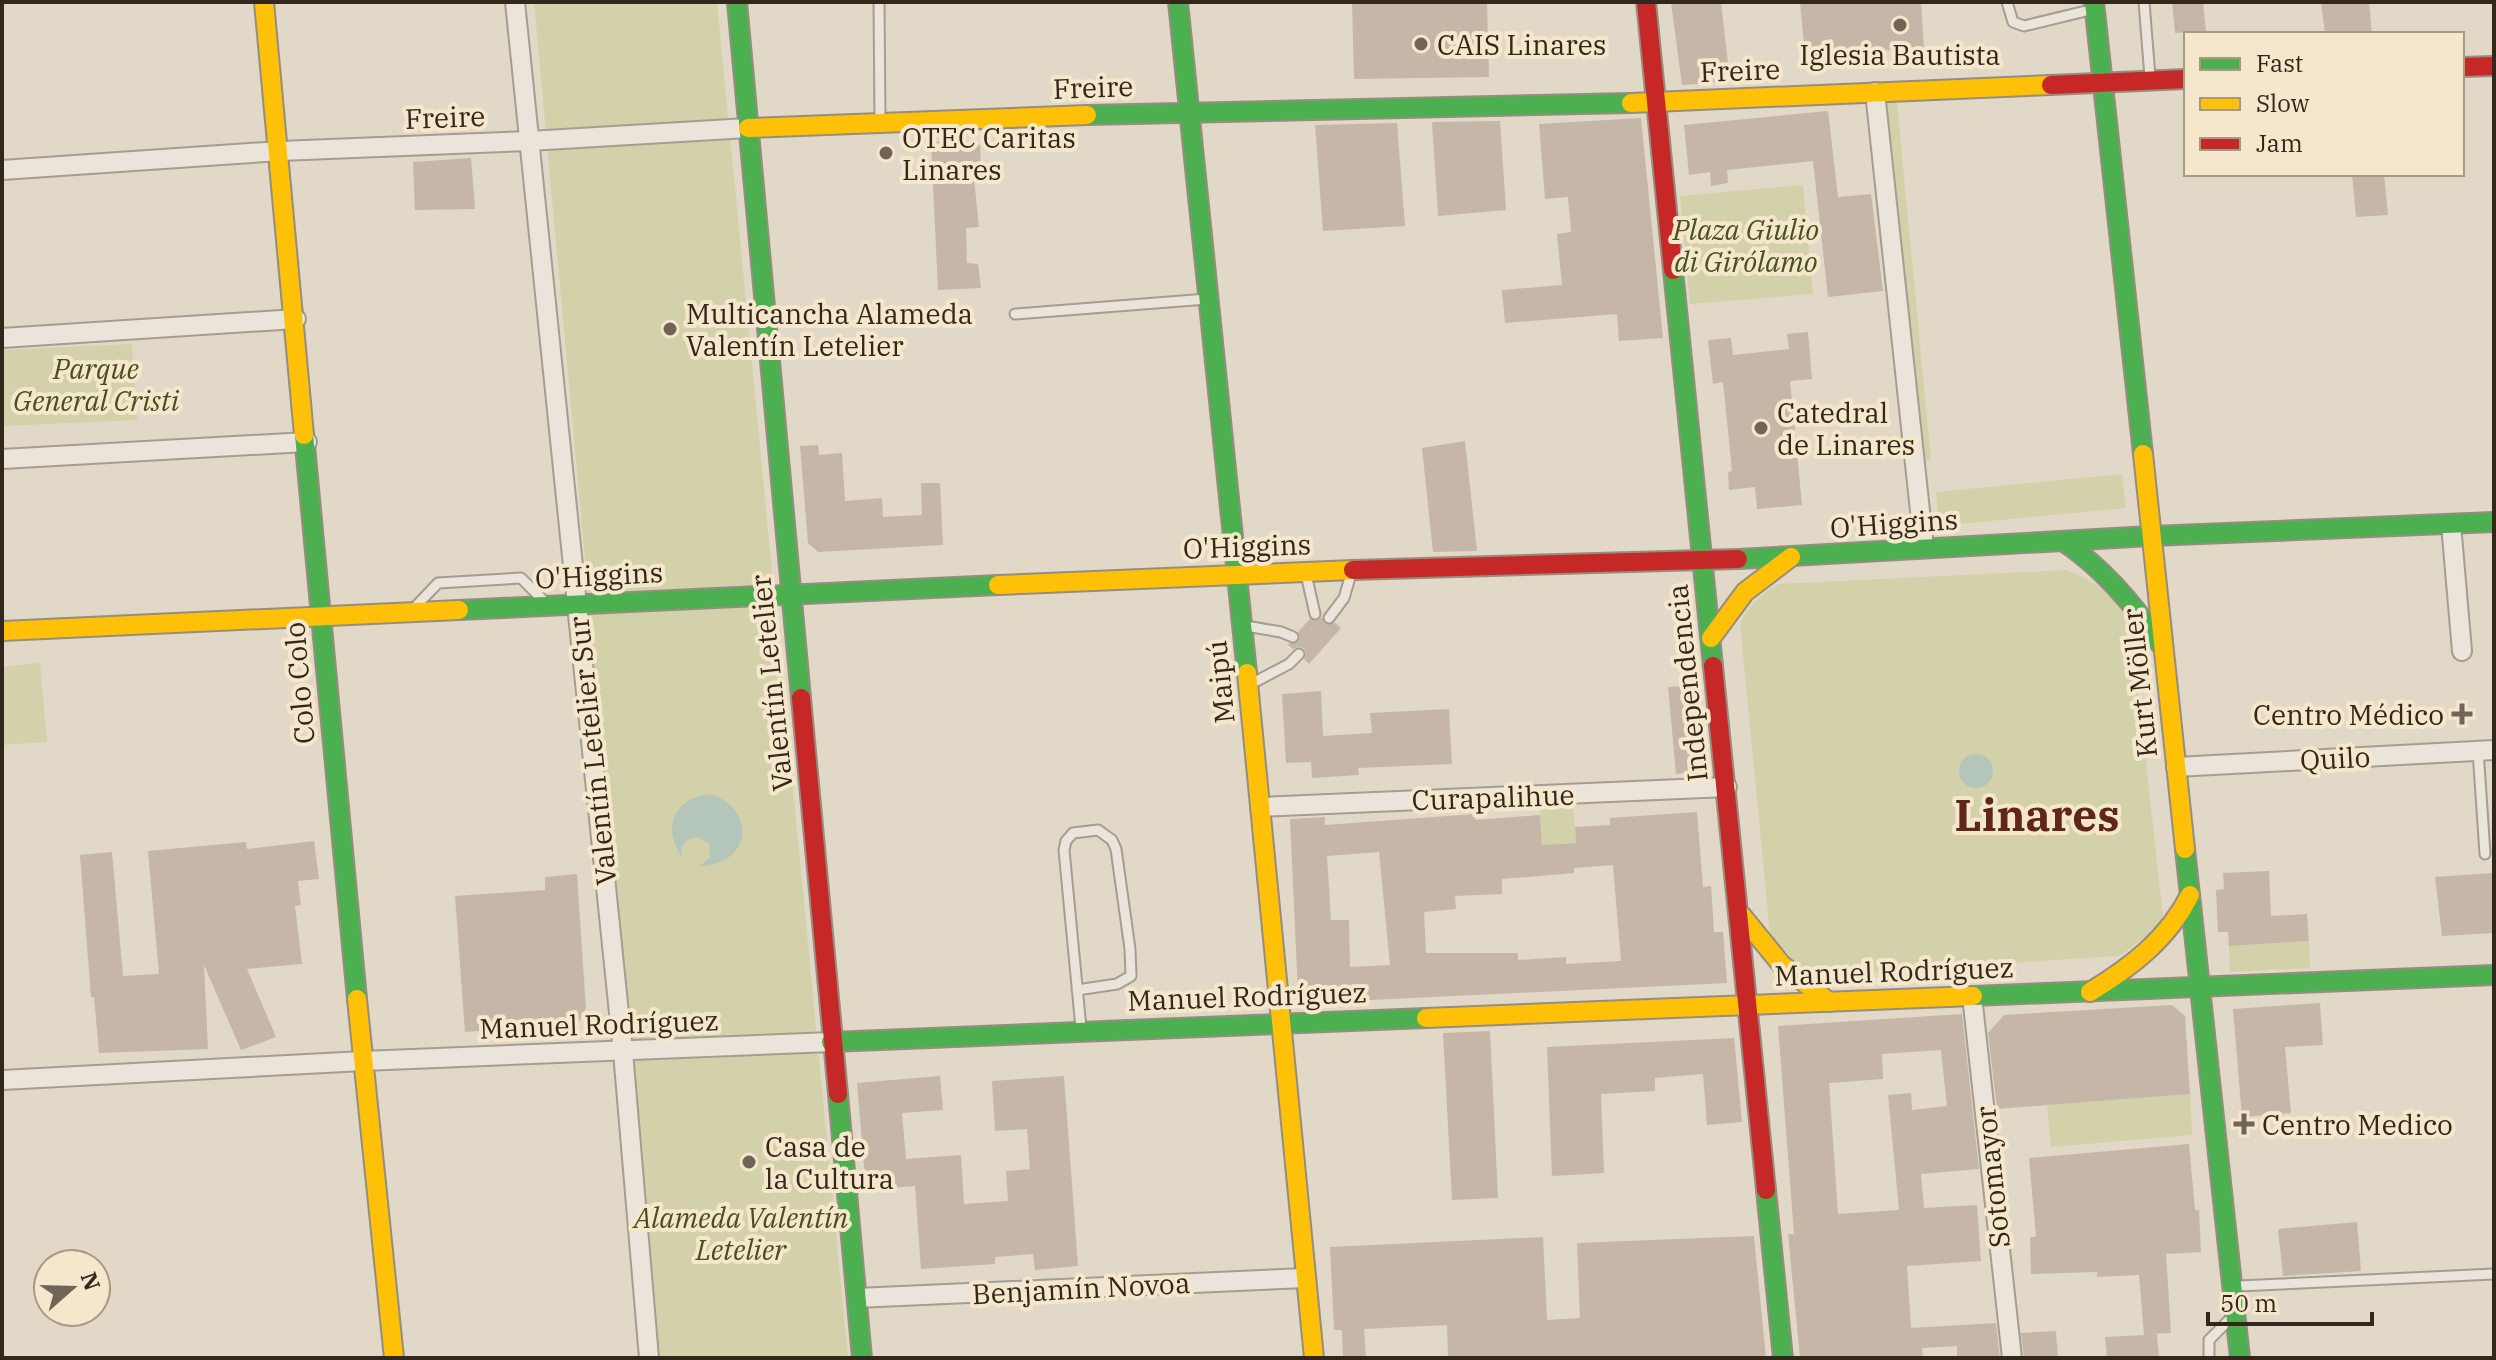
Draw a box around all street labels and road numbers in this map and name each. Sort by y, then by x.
street label: Freire [1699,50,1781,90]
street label: Freire [1052,67,1134,107]
street label: Freire [404,97,486,137]
street label: O'Higgins [1829,500,1959,546]
street label: O'Higgins [1182,525,1312,567]
street label: O'Higgins [534,553,664,597]
street label: Valentín Letelier [741,572,801,793]
street label: Independencia [1658,582,1716,784]
street label: Kurt Möller [2113,606,2165,759]
street label: Valentín Letelier Sur [559,614,625,887]
street label: Colo Colo [275,620,323,746]
street label: Maipú [1197,639,1243,725]
street label: Quilo [2299,738,2371,778]
street label: Curapalihue [1411,776,1575,818]
street label: Manuel Rodríguez [1774,948,2014,994]
street label: Manuel Rodríguez [1127,973,1367,1019]
street label: Manuel Rodríguez [479,1001,719,1047]
street label: Sotomayor [1966,1104,2018,1250]
street label: Benjamín Novoa [971,1264,1191,1312]

